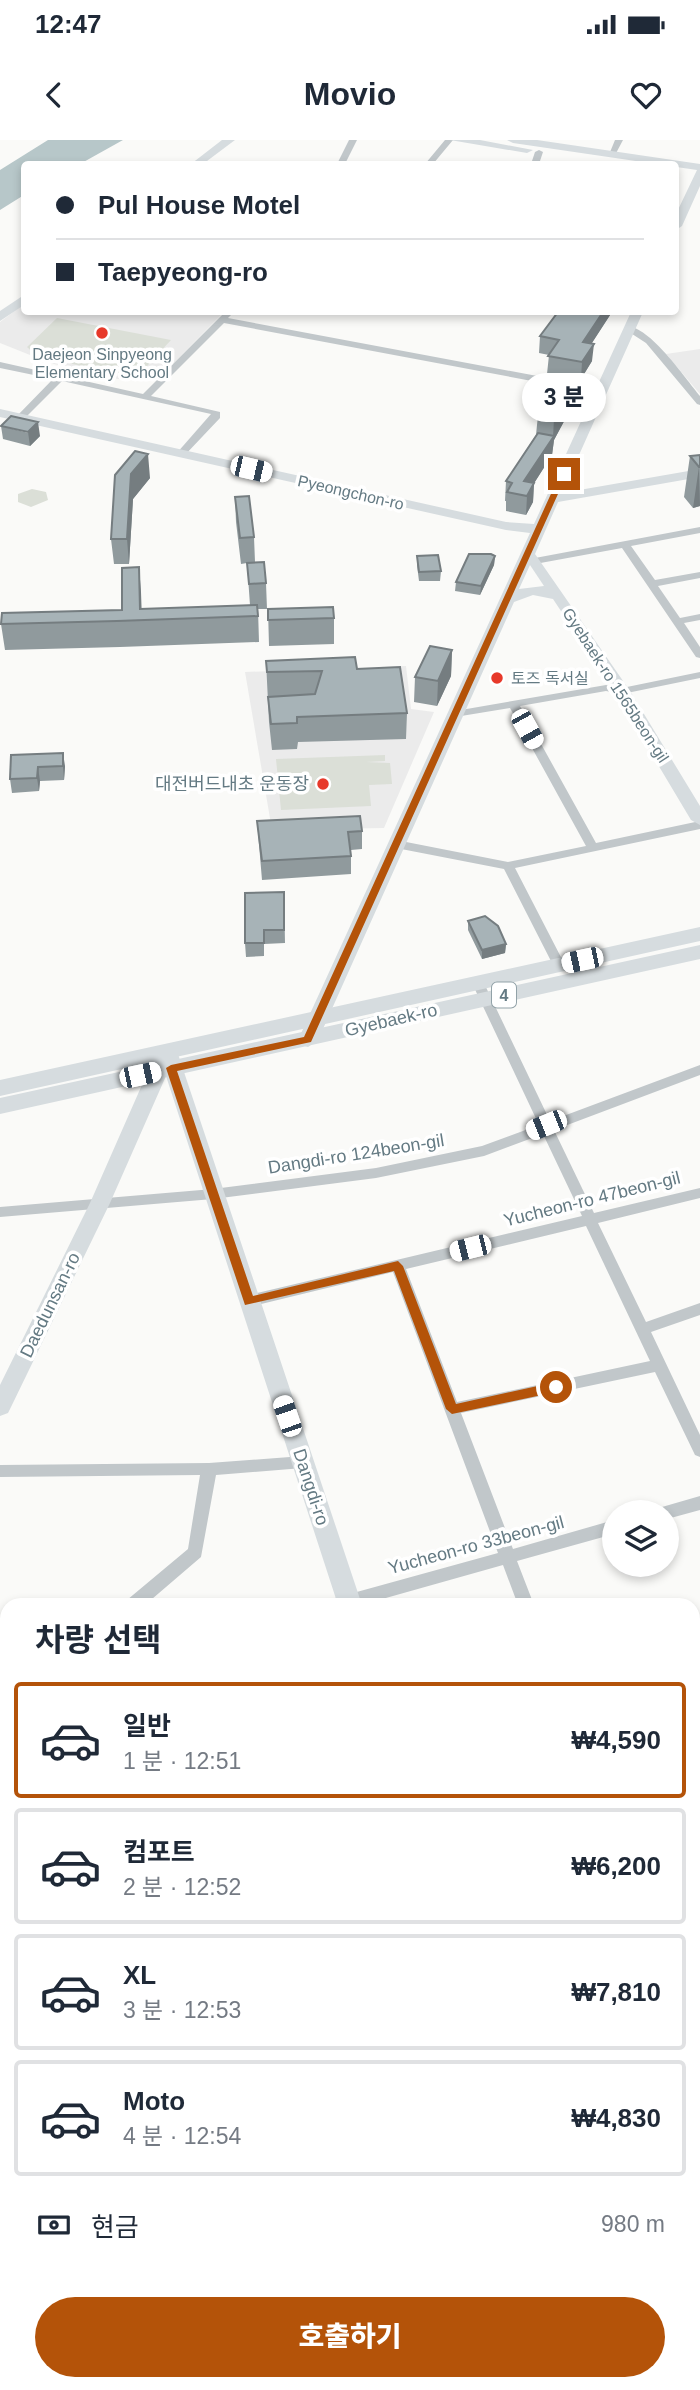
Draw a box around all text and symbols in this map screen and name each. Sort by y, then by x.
text: 12:47 [35,9,102,39]
icon: back [35,76,73,114]
text: Movio [304,76,396,112]
icon: heart [627,76,665,114]
text: Pul House Motel [98,190,300,220]
text: Taepyeong-ro [98,257,268,287]
marker: Daejeon Sinpyeong Elementary School [94,325,110,341]
place label: Daejeon Sinpyeong Elementary School [32,346,172,381]
callout: 3 분 [522,372,606,422]
text: 3 분 [544,384,584,410]
car [229,454,274,484]
route end [548,458,580,490]
street label: Pyeongchon-ro [296,472,406,513]
street label: Gyebaek-ro 1565beon-gil [559,605,672,766]
marker: 토즈 독서실 [489,670,505,686]
place label: 토즈 독서실 [511,670,589,687]
car [508,706,547,752]
place label: 대전버드내초 운동장 [155,774,309,794]
marker: 대전버드내초 운동장 [315,776,331,792]
car [560,945,605,975]
road number: 4 [492,982,516,1008]
street label: Gyebaek-ro [343,1000,439,1040]
car [118,1060,163,1090]
car [523,1107,570,1143]
street label: Dangdi-ro 124beon-gil [266,1130,446,1178]
street label: Yucheon-ro 47beon-gil [502,1167,682,1231]
car [448,1233,493,1263]
street label: Daedunsan-ro [16,1249,84,1361]
route start [540,1371,572,1403]
car [271,1393,304,1439]
street label: Dangdi-ro [289,1446,333,1528]
map controls [602,1500,679,1577]
button: layers [602,1500,679,1577]
street label: Yucheon-ro 33beon-gil [386,1512,566,1578]
text: 차량 선택 [35,1622,162,1658]
icon: car [39,1709,102,1772]
text: 일반 [123,1711,171,1741]
text: ₩4,590 [571,1725,661,1755]
text: 1 분 · 12:51 [123,1748,241,1774]
icon: car [39,1835,102,1898]
text: 컴포트 [123,1837,195,1867]
text: ₩6,200 [571,1851,661,1881]
text: 2 분 · 12:52 [123,1874,241,1900]
text: XL [123,1960,156,1990]
icon: car [39,1961,102,2024]
text: ₩7,810 [571,1977,661,2007]
text: 3 분 · 12:53 [123,1997,241,2023]
text: Moto [123,2086,185,2116]
icon: car [39,2087,102,2150]
text: ₩4,830 [571,2103,661,2133]
text: 4 분 · 12:54 [123,2123,241,2149]
icon: cash [35,2206,73,2244]
text: 980 m [601,2211,665,2237]
text: 현금 [91,2212,139,2242]
button: 호출하기 [35,2297,665,2377]

